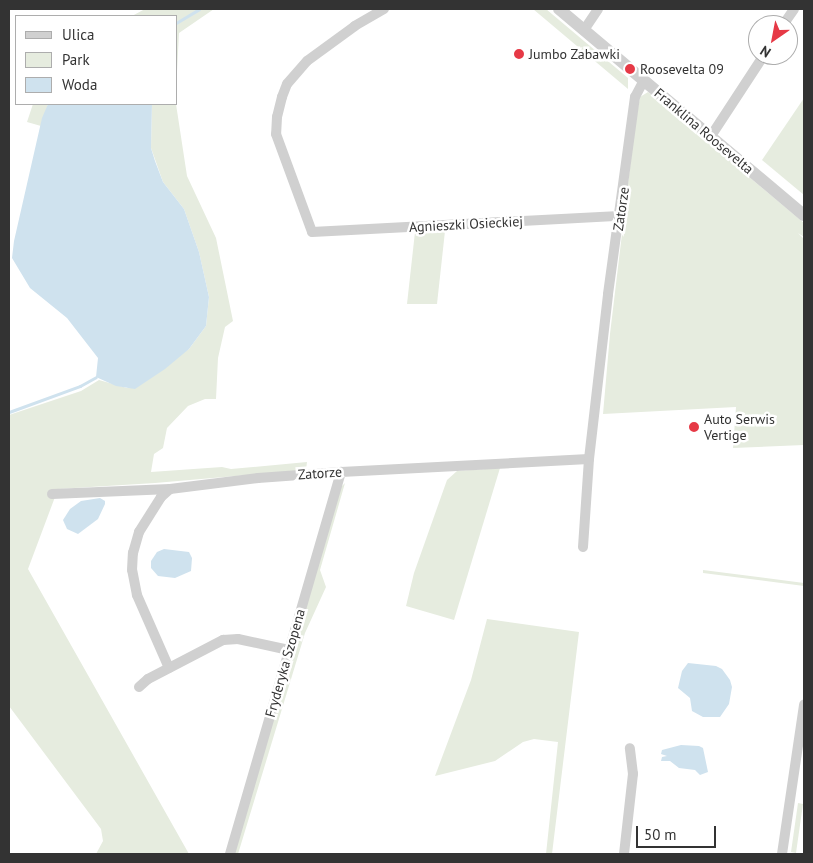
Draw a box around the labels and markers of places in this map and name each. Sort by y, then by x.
place label: Jumbo Zabawki [529,46,620,62]
marker: Jumbo Zabawki [513,48,525,60]
place label: Roosevelta 09 [640,61,724,77]
marker: Roosevelta 09 [624,63,636,75]
place label: Auto Serwis Vertige [704,411,775,444]
marker: Auto Serwis Vertige [688,421,700,433]

